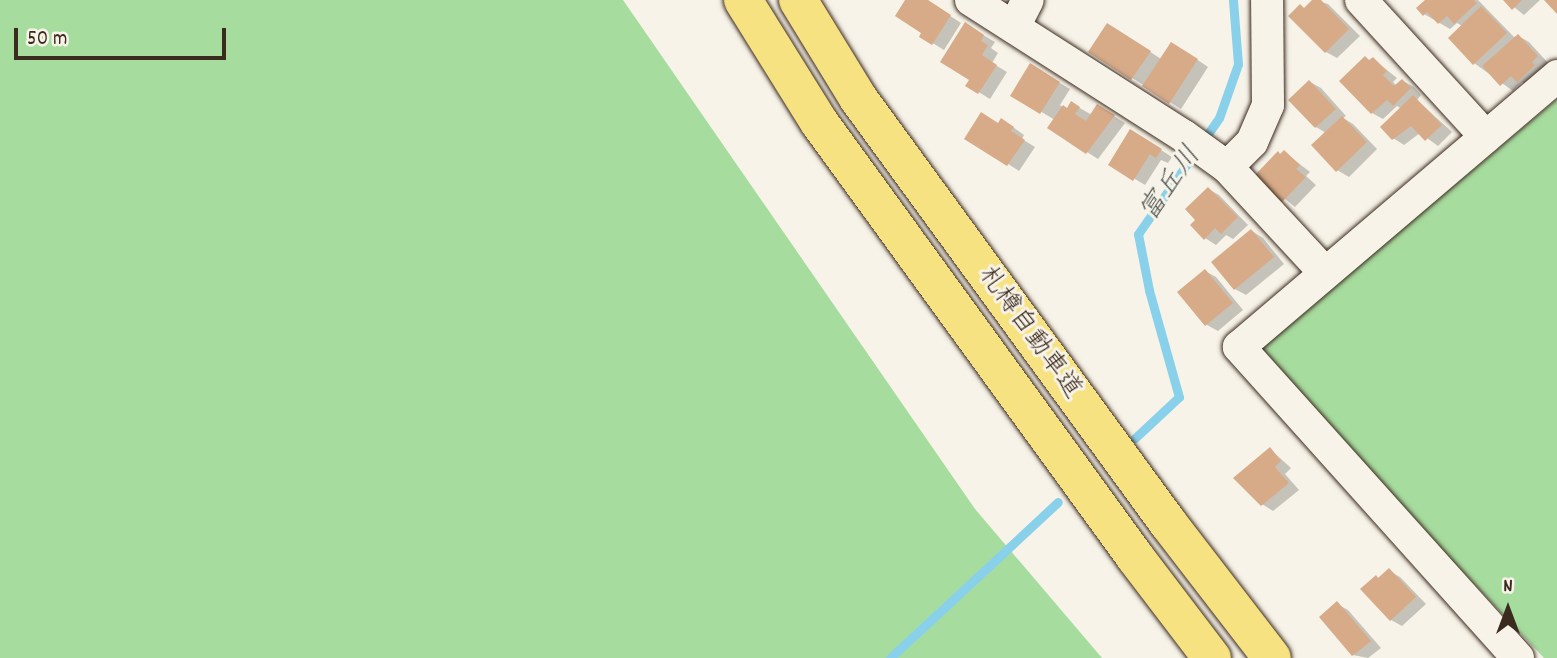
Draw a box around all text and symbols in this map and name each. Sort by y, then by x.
scale bar [18,14,229,58]
text: 50 m [27,25,67,55]
water label: 富丘川 [1134,141,1210,229]
street label: 札樽自動車道 [971,261,1087,405]
north arrow [1473,574,1543,644]
text: N [1503,574,1513,601]

